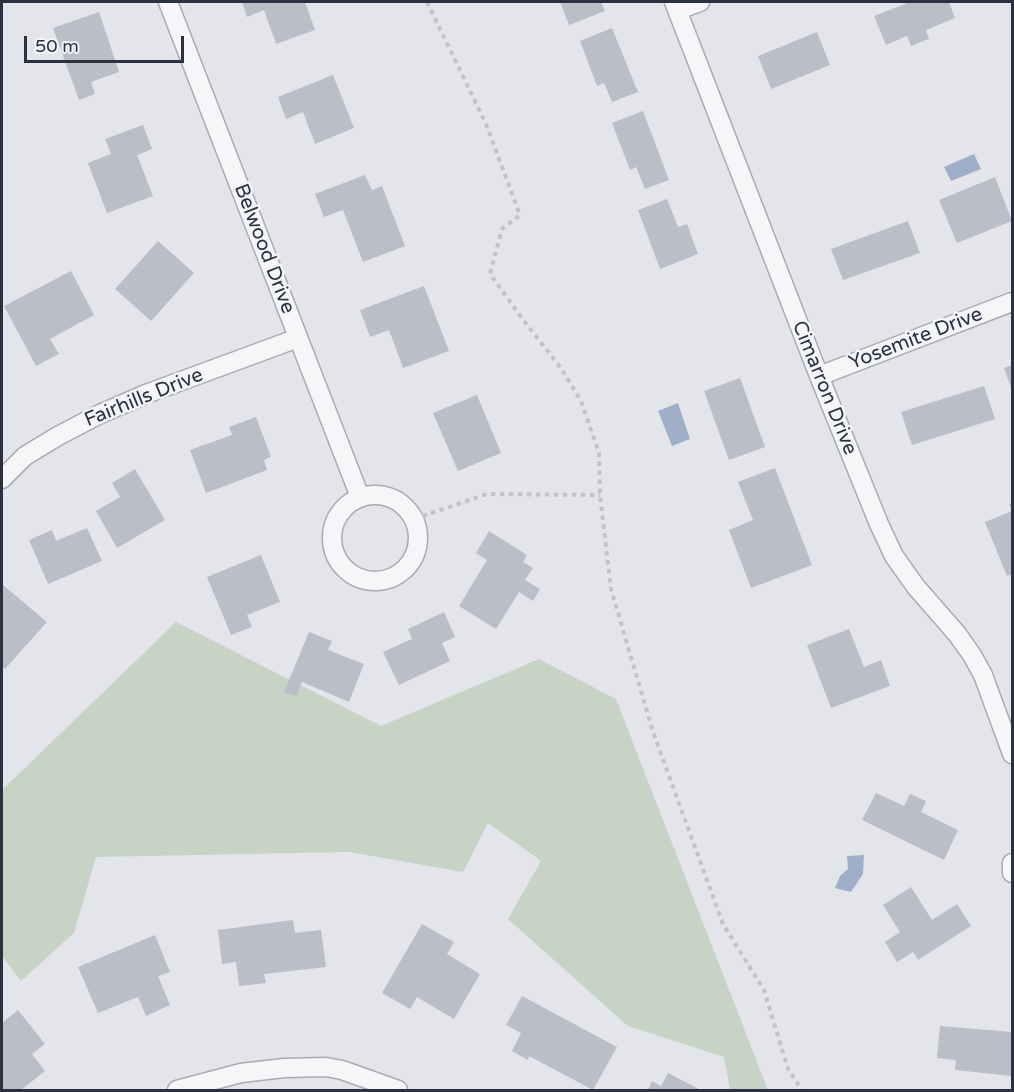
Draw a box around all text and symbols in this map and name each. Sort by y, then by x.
scale bar [27,24,188,62]
text: 50 m [35,35,79,57]
street label: Belwood Drive [228,181,300,317]
street label: Yosemite Drive [846,303,986,375]
street label: Cimarron Drive [786,318,862,458]
street label: Fairhills Drive [81,363,207,433]

